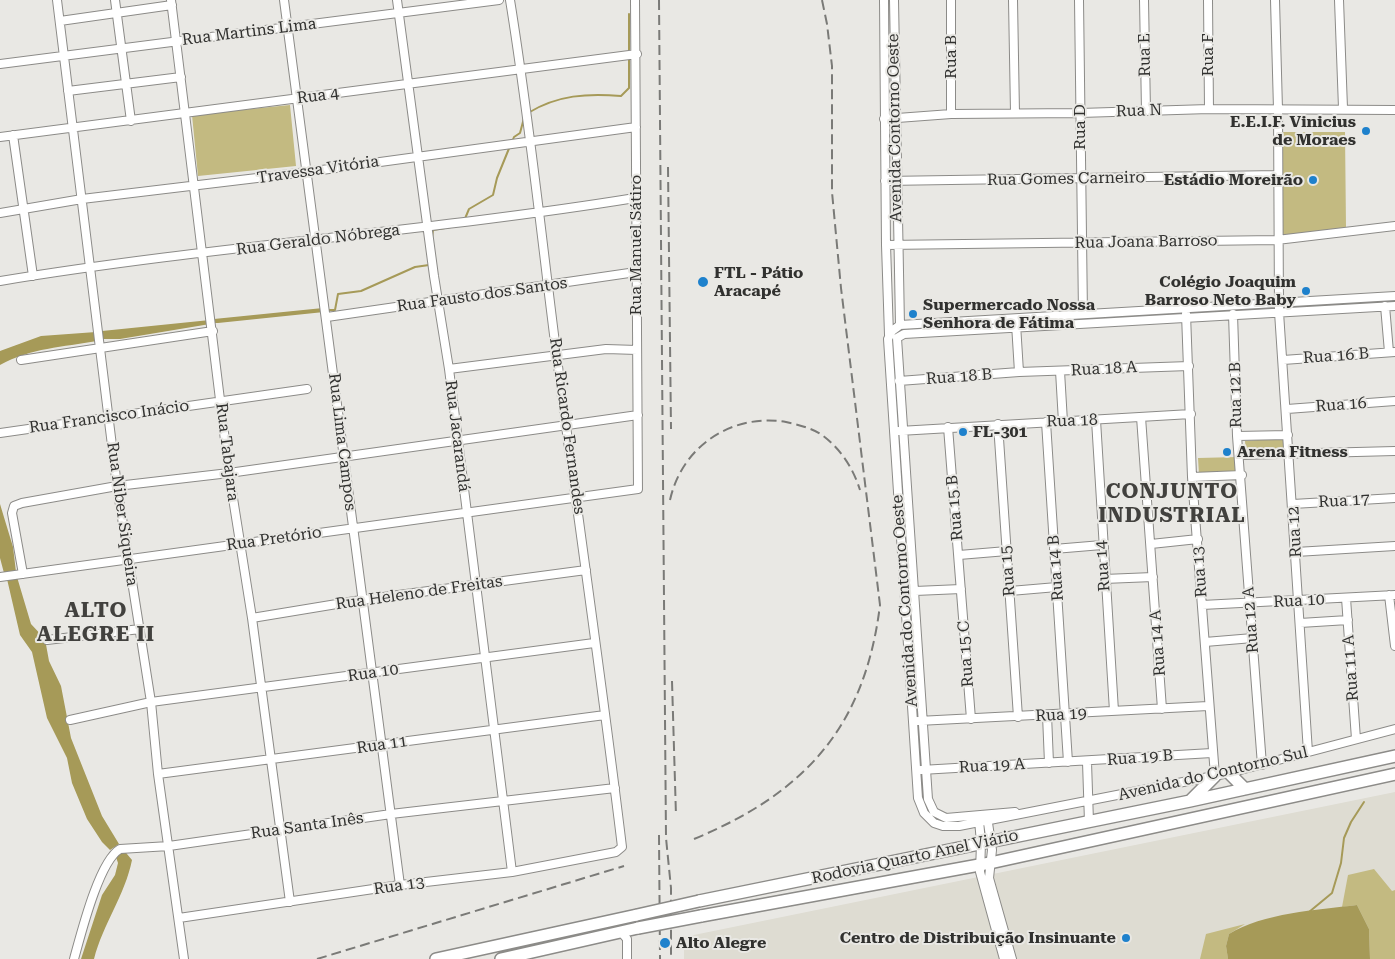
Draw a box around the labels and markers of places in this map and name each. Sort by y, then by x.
place label: E.E.I.F. Vinicius de Moraes [1230,112,1356,150]
marker: E.E.I.F. Vinicius de Moraes [1360,125,1372,137]
place label: Estádio Moreirão [1164,170,1303,190]
marker: Estádio Moreirão [1307,174,1319,186]
place label: FTL - Pátio Aracapé [714,263,803,301]
place label: Colégio Joaquim Barroso Neto Baby [1145,272,1296,310]
marker: FTL - Pátio Aracapé [696,275,710,289]
marker: Colégio Joaquim Barroso Neto Baby [1300,285,1312,297]
place label: Supermercado Nossa Senhora de Fátima [923,295,1095,333]
marker: Supermercado Nossa Senhora de Fátima [907,308,919,320]
place label: FL-301 [973,422,1028,442]
marker: FL-301 [957,426,969,438]
place label: Arena Fitness [1237,442,1348,462]
marker: Arena Fitness [1221,446,1233,458]
place label: Centro de Distribuição Insinuante [840,928,1116,948]
marker: Centro de Distribuição Insinuante [1120,932,1132,944]
place label: Alto Alegre [676,933,766,953]
marker: Alto Alegre [658,936,672,950]

